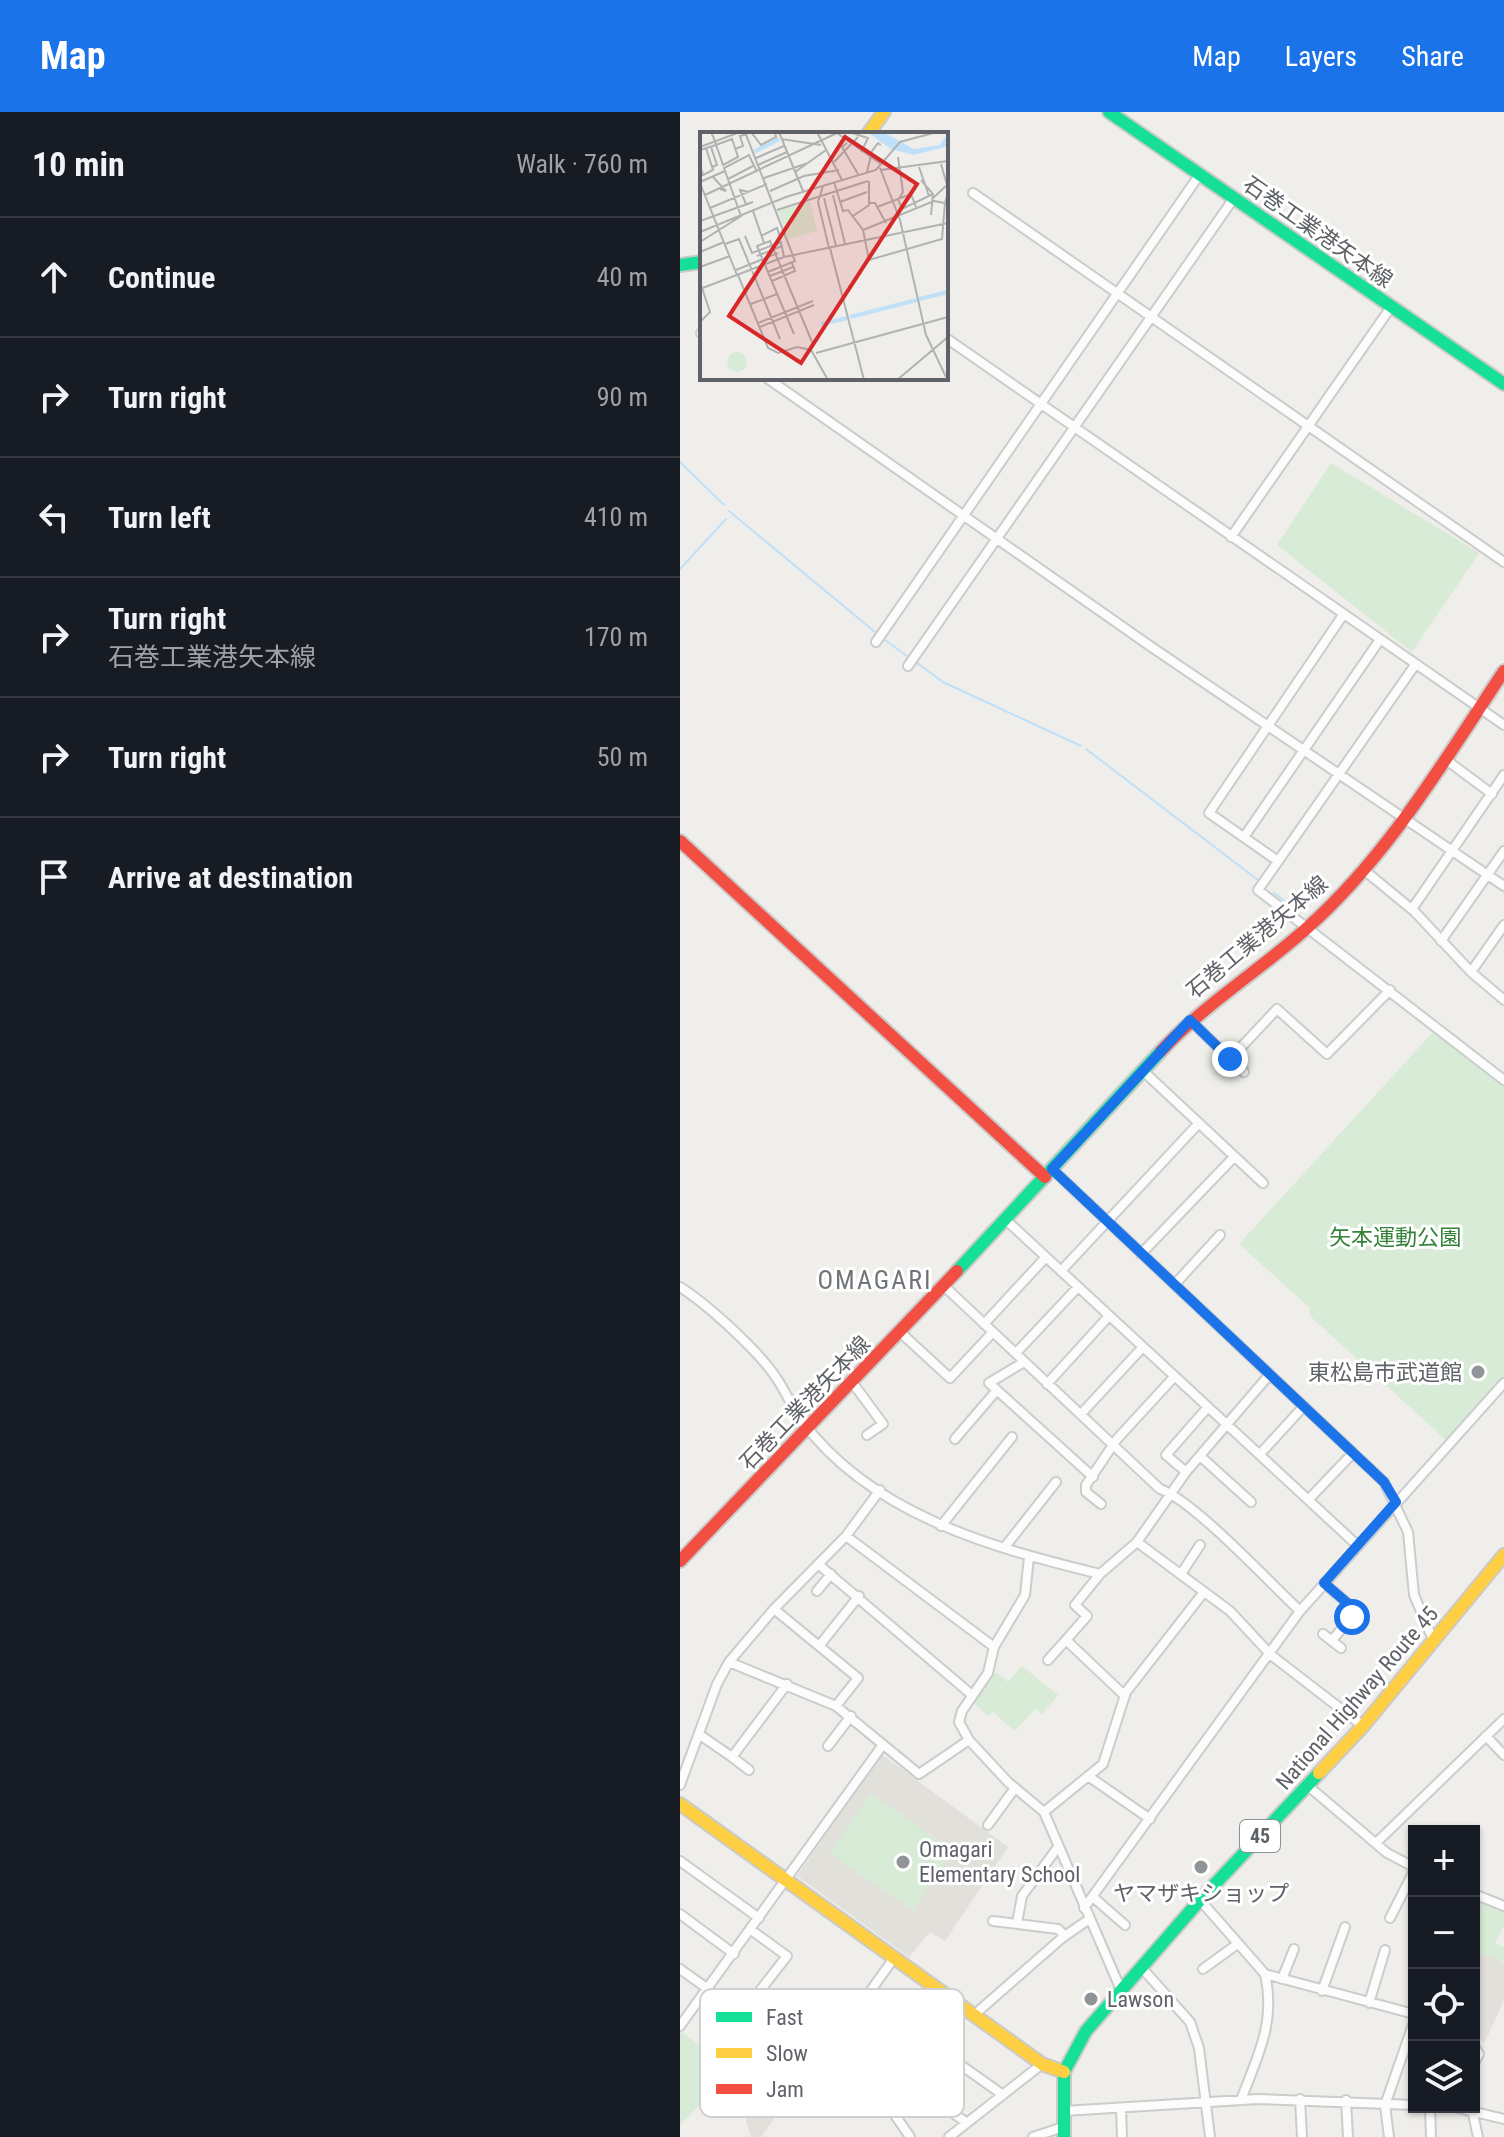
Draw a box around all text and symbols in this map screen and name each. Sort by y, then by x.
text: Map [40,34,106,78]
text: Map [1192,40,1241,73]
text: Layers [1285,40,1357,73]
text: Share [1401,40,1464,73]
inset map [700,132,948,380]
text: 10 min [32,144,125,184]
text: Walk · 760 m [516,149,648,179]
street label: 石巻工業港矢本線 [1239,171,1397,293]
icon: ahead [32,255,76,299]
text: Continue [108,260,215,295]
text: 40 m [597,262,648,292]
icon: right [32,375,76,419]
text: Turn right [108,380,226,415]
text: 90 m [597,382,648,412]
icon: left [32,495,76,539]
text: Turn left [108,500,211,535]
text: 410 m [584,502,648,532]
text: Turn right [108,601,226,636]
icon: right [32,615,76,659]
text: 170 m [584,622,648,652]
text: 石巻工業港矢本線 [108,642,316,672]
icon: right [32,735,76,779]
text: Turn right [108,740,226,775]
text: 50 m [597,742,648,772]
icon: arrive [32,855,76,899]
text: Arrive at destination [108,860,353,895]
street label: 石巻工業港矢本線 [1182,871,1332,1003]
route end [1212,1041,1248,1077]
park label: 矢本運動公園 [1329,1225,1461,1250]
district label: OMAGARI [817,1265,933,1295]
street label: 石巻工業港矢本線 [735,1331,875,1475]
place label: 東松島市武道館 [1308,1360,1462,1385]
marker: 東松島市武道館 [1469,1363,1487,1381]
route start [1334,1599,1370,1635]
street label: National Highway Route 45 [1271,1601,1443,1795]
road number: 45 [1240,1820,1280,1852]
map controls [1408,1825,1480,2113]
button: + [1408,1825,1480,1897]
place label: Omagari Elementary School [919,1837,1080,1887]
marker: Omagari Elementary School [894,1853,912,1871]
marker: ヤマザキショップ [1192,1858,1210,1876]
place label: ヤマザキショップ [1113,1881,1289,1906]
button: − [1408,1897,1480,1969]
button: locate [1408,1969,1480,2041]
place label: Lawson [1107,1987,1174,2012]
legend [700,1989,964,2117]
marker: Lawson [1082,1990,1100,2008]
text: Fast [766,2005,803,2030]
text: Slow [766,2041,808,2066]
button: layers [1408,2041,1480,2113]
text: Jam [766,2077,804,2102]

